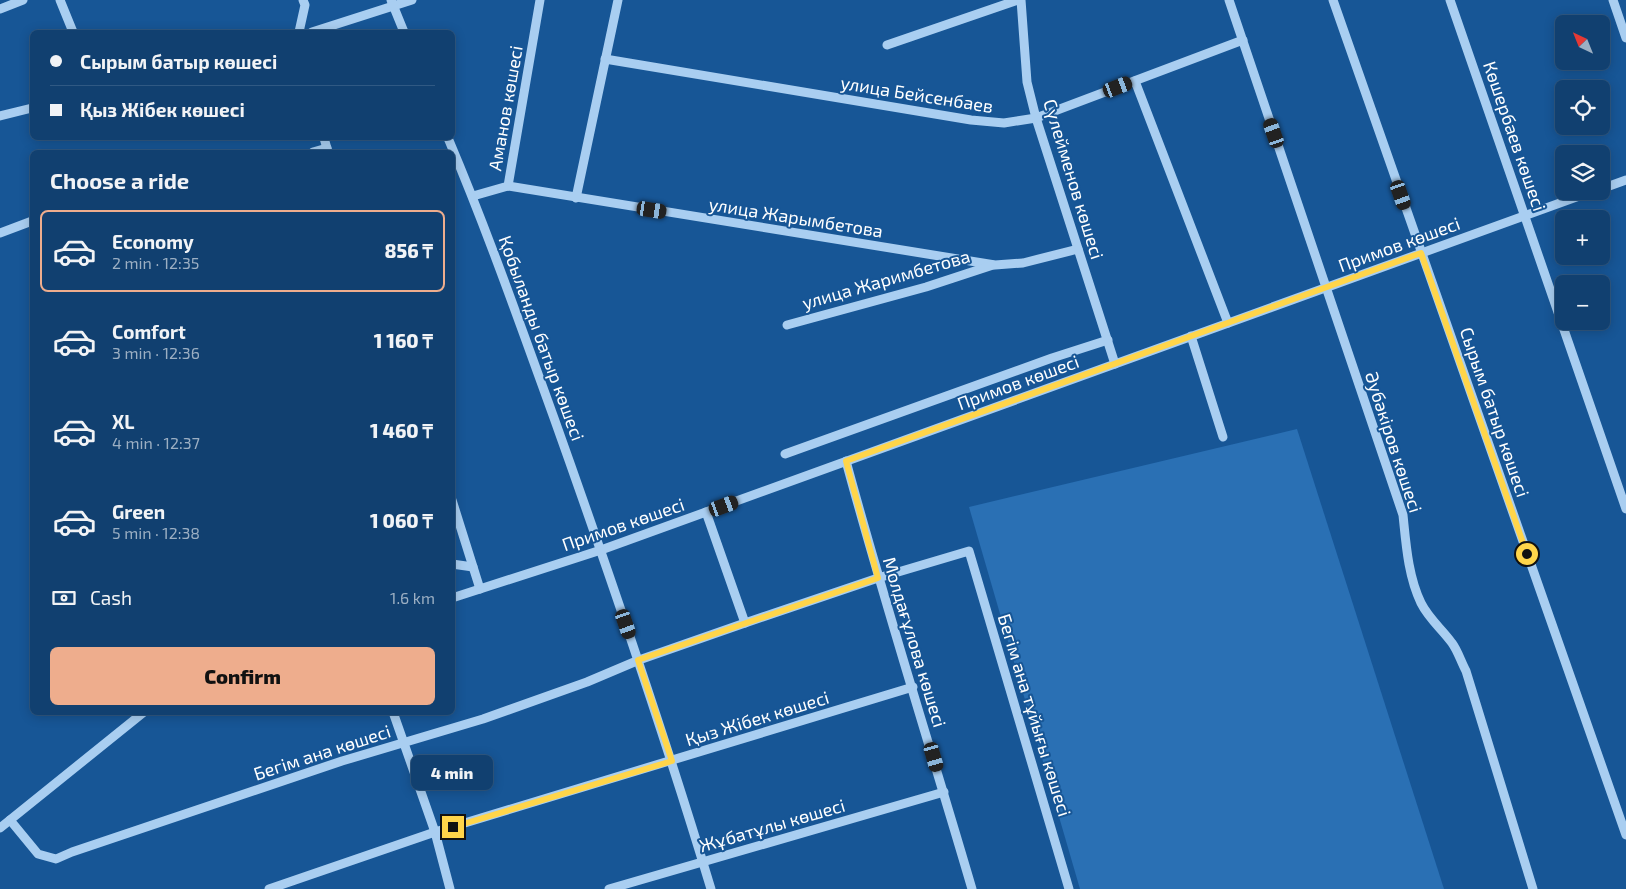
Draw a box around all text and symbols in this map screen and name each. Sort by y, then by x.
north arrow [1555,15,1610,70]
map controls [1555,15,1610,330]
street label: Аманов көшесі [483,44,527,172]
text: Сырым батыр көшесі [80,50,277,73]
street label: Көшербаев көшесі [1479,58,1551,214]
street label: улица Бейсенбаев [839,71,995,117]
car [1101,75,1134,99]
button: locate [1555,80,1610,135]
street label: Сүлейменов көшесі [1039,96,1109,262]
text: Қыз Жібек көшесі [80,98,245,121]
car [1262,116,1285,150]
button: layers [1555,145,1610,200]
text: Choose a ride [50,167,189,193]
car [1389,178,1412,212]
street label: улица Жарымбетова [707,192,885,242]
car [636,200,667,220]
button: + [1555,210,1610,265]
street label: Примов көшесі [1335,212,1463,276]
icon: car [52,229,97,274]
text: Economy [112,230,194,253]
street label: Қобыланды батыр көшесі [495,232,589,444]
text: 856 ₸ [385,239,433,262]
street label: улица Жаримбетова [800,244,972,314]
text: 2 min · 12:35 [112,253,199,272]
button: − [1555,275,1610,330]
icon: car [52,319,97,364]
text: Comfort [112,320,186,343]
street label: Сырым батыр көшесі [1456,324,1534,500]
text: 1 160 ₸ [374,329,433,352]
text: 3 min · 12:36 [112,343,200,362]
street label: Примов көшесі [954,350,1082,414]
street label: Әубәкіров көшесі [1361,369,1427,515]
icon: car [52,409,97,454]
text: XL [112,410,134,433]
text: 1 460 ₸ [370,419,433,442]
text: 4 min · 12:37 [112,433,200,452]
street label: Примов көшесі [559,493,687,555]
car [707,494,740,518]
icon: car [52,499,97,544]
text: Green [112,500,165,523]
text: 1 060 ₸ [370,509,433,532]
text: 5 min · 12:38 [112,523,200,542]
route start [1516,543,1538,565]
street label: Молдағұлова көшесі [879,554,951,730]
icon: cash [50,584,78,612]
text: Cash [90,586,132,609]
text: 1.6 km [390,588,435,607]
car [614,607,637,641]
street label: Бегім ана тұйығы көшесі [994,611,1076,819]
button: Confirm [50,647,435,705]
street label: Қыз Жібек көшесі [682,686,832,750]
street label: Бегім ана көшесі [251,720,393,784]
car [922,741,945,773]
callout: 4 min [412,754,494,790]
text: 4 min [431,763,473,782]
street label: Жұбатұлы көшесі [696,794,848,856]
route end [442,816,464,838]

